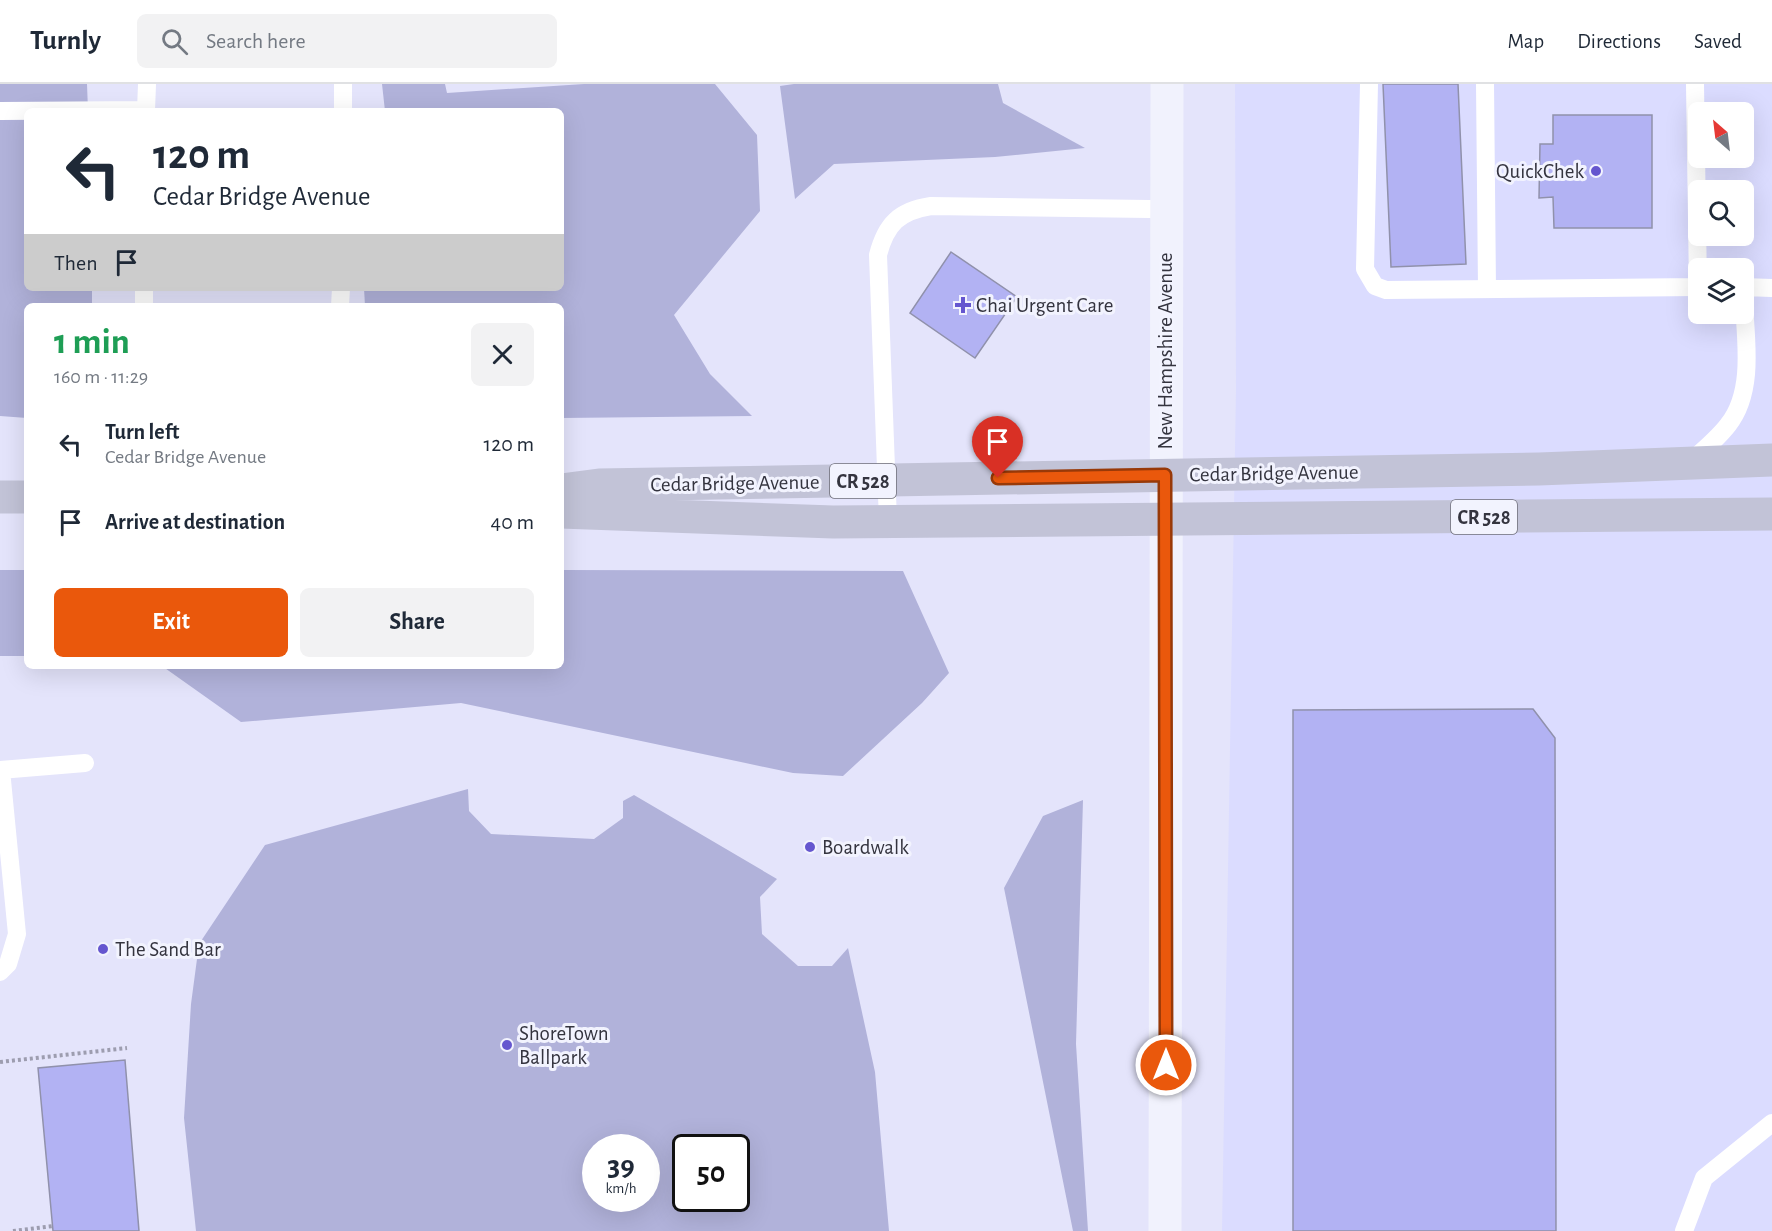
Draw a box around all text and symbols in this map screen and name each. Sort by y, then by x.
search box [137,14,557,68]
icon: search [158,25,191,58]
text: Turnly [30,27,101,55]
text: Search here [206,30,306,52]
text: Map [1508,31,1544,52]
text: Directions [1577,31,1661,52]
text: Saved [1694,31,1742,52]
north arrow [1688,102,1754,168]
map controls [1688,102,1754,324]
icon: left [54,132,132,210]
text: 120 m [153,134,250,176]
place label: QuickChek [1496,161,1584,182]
marker: QuickChek [1589,164,1603,178]
button: search [1688,180,1754,246]
text: Cedar Bridge Avenue [153,183,371,210]
icon: arrive [110,246,143,279]
text: Then [54,252,98,274]
street label: New Hampshire Avenue [1155,252,1176,450]
button: layers [1688,258,1754,324]
place label: Chai Urgent Care [976,295,1113,316]
marker: Chai Urgent Care [954,296,972,314]
button: close [471,323,534,386]
text: 1 min [54,324,130,360]
text: 160 m · 11:29 [54,367,148,387]
pin [972,416,1023,478]
text: Turn left [105,421,179,443]
icon: arrive [981,425,1014,458]
icon: left [54,428,87,461]
text: 120 m [484,433,534,455]
text: Cedar Bridge Avenue [105,447,266,467]
street label: Cedar Bridge Avenue [1189,462,1359,485]
road number: CR 528 [830,464,896,498]
street label: Cedar Bridge Avenue [650,472,820,495]
road number: CR 528 [1451,500,1517,534]
icon: arrive [54,506,87,539]
text: Arrive at destination [105,511,285,533]
text: 40 m [491,511,534,533]
button: Exit [54,588,288,657]
button: Share [300,588,534,657]
place label: Boardwalk [822,837,909,858]
marker: Boardwalk [803,840,817,854]
place label: The Sand Bar [115,939,221,960]
marker: The Sand Bar [96,942,110,956]
place label: ShoreTown Ballpark [519,1023,609,1068]
position arrow [1134,1033,1198,1097]
marker: ShoreTown Ballpark [500,1038,514,1052]
speed limit sign: 50 [672,1134,750,1212]
text: 39 [607,1151,635,1181]
text: km/h [606,1181,636,1196]

